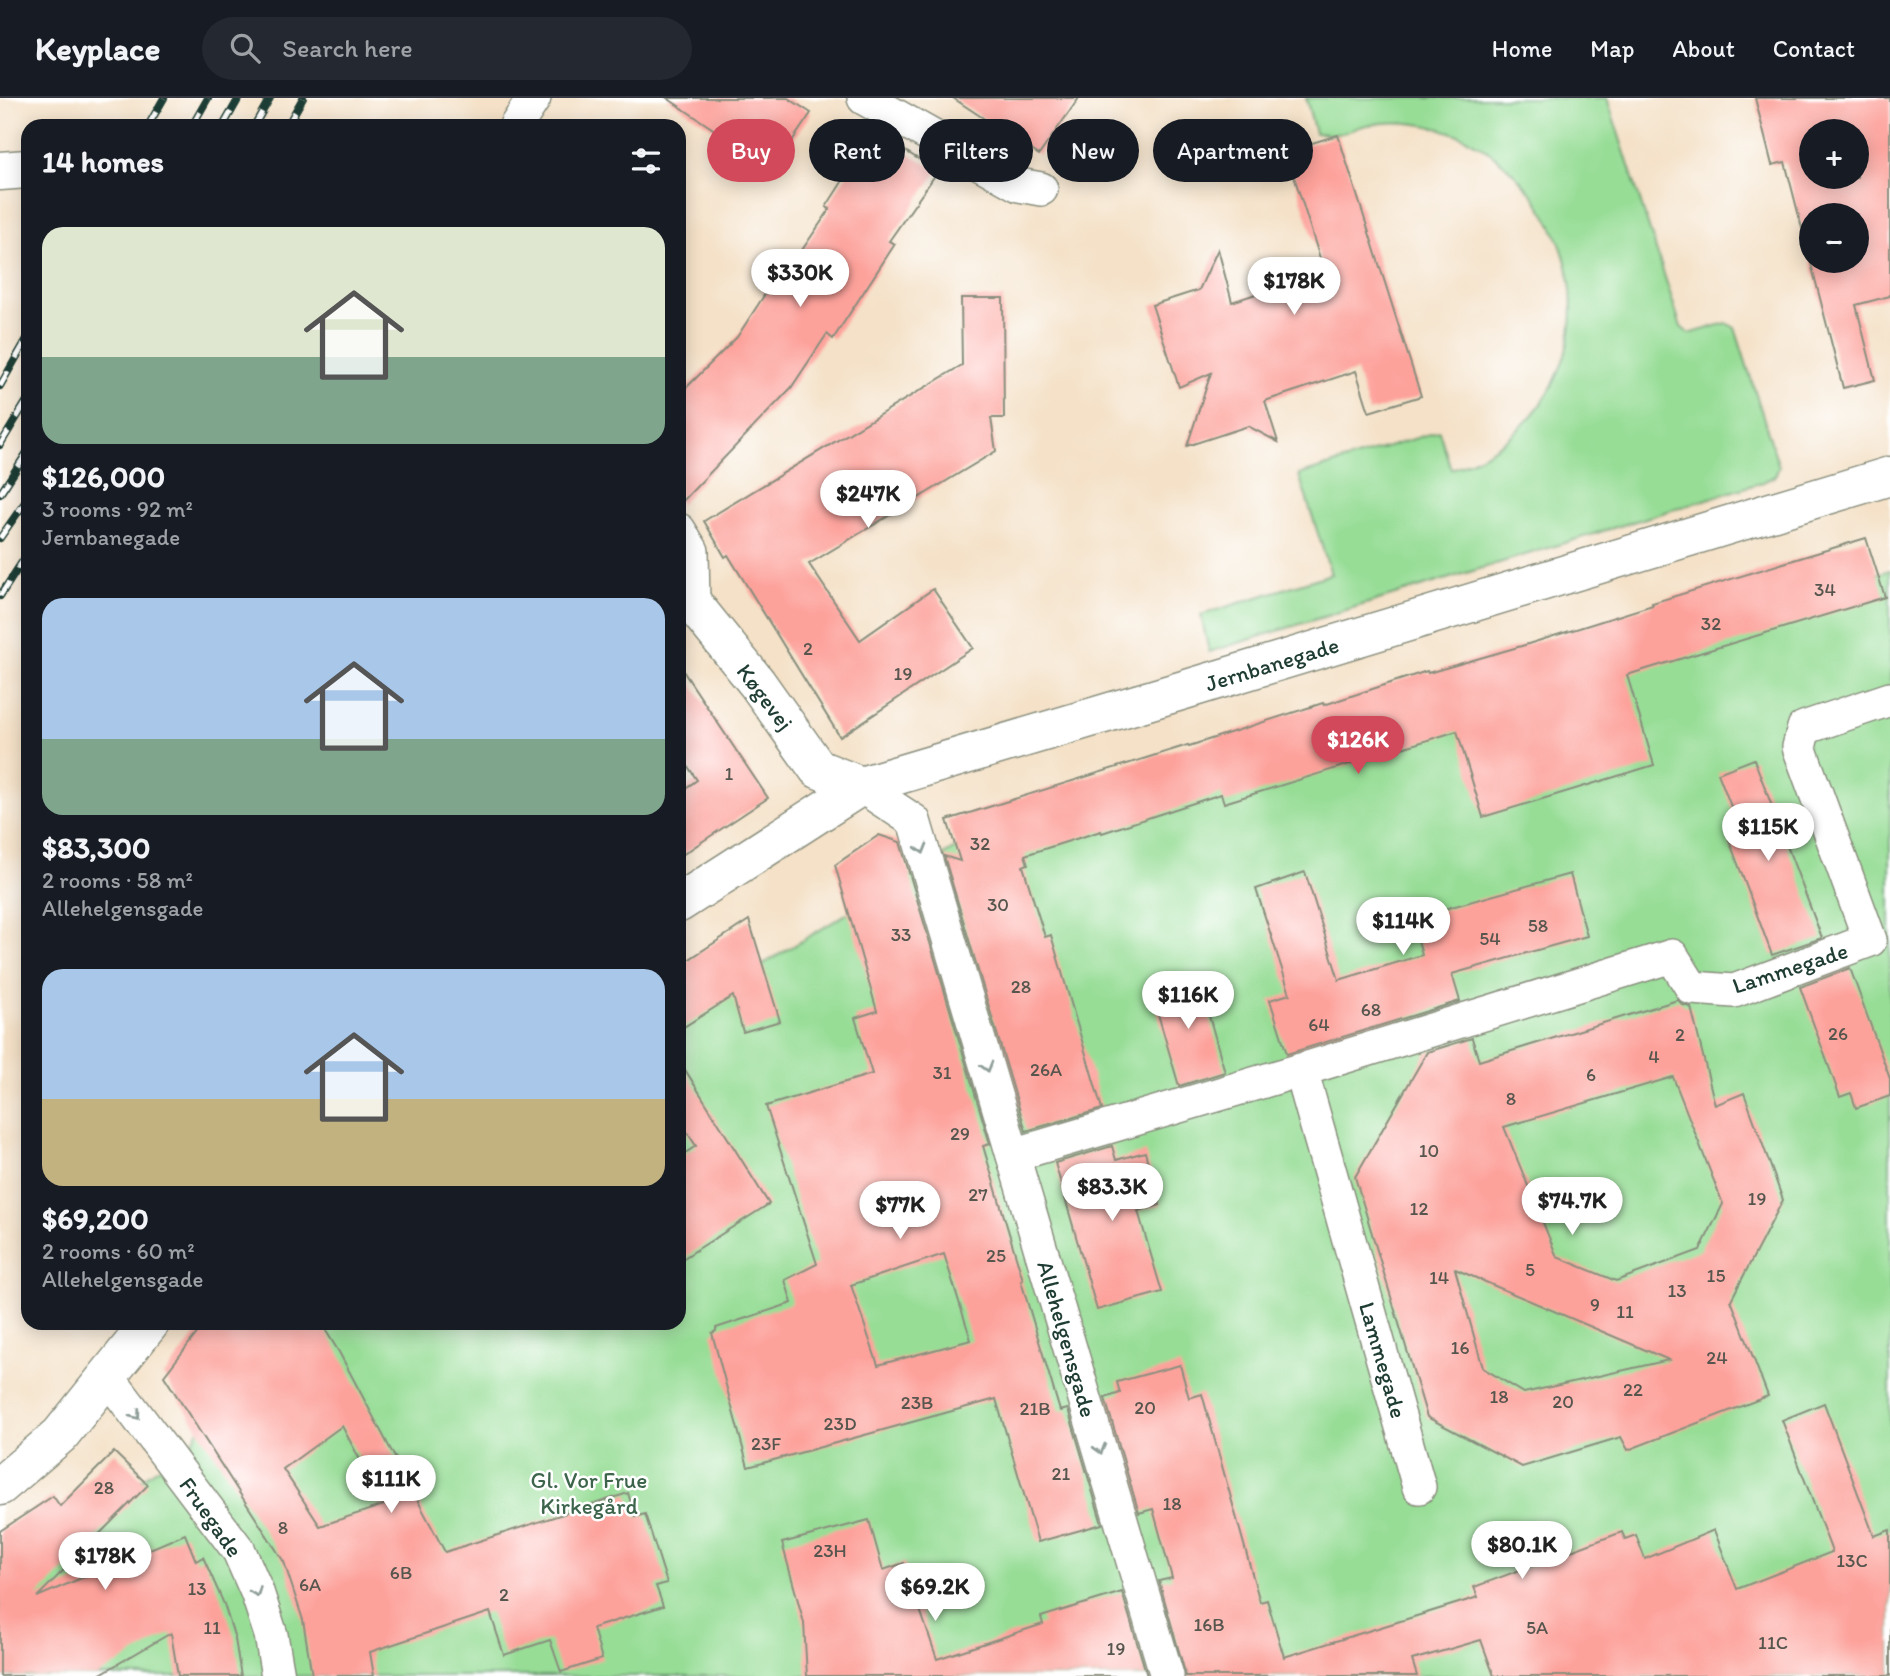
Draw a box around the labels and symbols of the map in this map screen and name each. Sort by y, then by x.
pin: $330K [751,250,849,309]
pin: $178K [1245,258,1343,317]
pin: $247K [819,470,917,530]
house number: 34 [1814,578,1836,601]
house number: 32 [1701,612,1721,635]
street label: Jernbanegade [1202,630,1342,698]
house number: 2 [803,637,813,660]
street label: Køgevej [731,658,799,736]
house number: 19 [894,662,912,685]
pin: $126K [1309,716,1407,776]
house number: 1 [725,762,734,785]
pin: $115K [1719,804,1817,863]
house number: 32 [970,832,990,855]
one-way arrow [914,842,929,854]
house number: 30 [987,893,1009,916]
pin: $114K [1354,898,1452,957]
house number: 58 [1528,914,1548,937]
house number: 33 [891,923,911,946]
house number: 54 [1479,927,1501,950]
street label: Lammegade [1729,936,1851,1000]
pin: $116K [1139,972,1237,1031]
house number: 28 [1011,975,1031,998]
house number: 68 [1361,998,1381,1021]
house number: 64 [1308,1013,1330,1036]
house number: 26 [1828,1022,1848,1045]
house number: 2 [1675,1023,1685,1046]
house number: 4 [1648,1045,1660,1068]
house number: 26A [1030,1058,1062,1081]
one-way arrow [978,1060,993,1072]
house number: 31 [932,1061,952,1084]
house number: 6 [1586,1063,1596,1086]
house number: 8 [1506,1087,1516,1110]
house number: 29 [950,1122,970,1145]
house number: 10 [1419,1139,1439,1162]
pin: $83.3K [1055,1164,1169,1223]
pin: $74.7K [1515,1178,1629,1237]
pin: $77K [859,1182,941,1241]
house number: 27 [968,1183,988,1206]
house number: 19 [1748,1187,1766,1210]
house number: 12 [1410,1197,1428,1220]
house number: 25 [986,1244,1006,1267]
street label: Allehelgensgade [1031,1258,1103,1420]
house number: 5 [1525,1258,1535,1281]
house number: 15 [1707,1264,1725,1287]
house number: 14 [1429,1266,1449,1289]
house number: 13 [1667,1279,1687,1302]
house number: 9 [1590,1293,1600,1316]
street label: Lammegade [1353,1299,1413,1421]
house number: 11 [1616,1300,1634,1323]
house number: 16 [1451,1336,1469,1359]
house number: 24 [1706,1346,1728,1369]
house number: 22 [1623,1378,1643,1401]
house number: 18 [1489,1385,1509,1408]
house number: 20 [1552,1390,1574,1413]
house number: 23B [901,1391,933,1414]
house number: 20 [1134,1396,1156,1419]
house number: 21B [1019,1397,1051,1420]
one-way arrow [128,1407,141,1420]
house number: 23D [824,1412,856,1435]
house number: 23F [751,1432,781,1455]
one-way arrow [1092,1443,1106,1455]
pin: $111K [342,1456,440,1515]
house number: 21 [1052,1462,1071,1485]
park label: Gl. Vor Frue Kirkegård [531,1466,647,1520]
street label: Fruegade [173,1472,249,1562]
house number: 28 [94,1476,114,1499]
house number: 18 [1162,1492,1182,1515]
house number: 8 [278,1516,288,1539]
pin: $80.1K [1465,1522,1579,1581]
pin: $178K [56,1532,154,1592]
house number: 23H [813,1539,847,1562]
house number: 13C [1836,1549,1868,1572]
house number: 6B [390,1561,412,1584]
pin: $69.2K [878,1564,992,1623]
house number: 6A [299,1573,321,1596]
house number: 13 [187,1577,207,1600]
house number: 2 [499,1583,509,1606]
one-way arrow [248,1586,262,1598]
house number: 16B [1193,1613,1225,1636]
house number: 11 [203,1616,221,1639]
house number: 5A [1526,1616,1548,1639]
house number: 11C [1758,1631,1788,1654]
house number: 19 [1107,1637,1125,1660]

